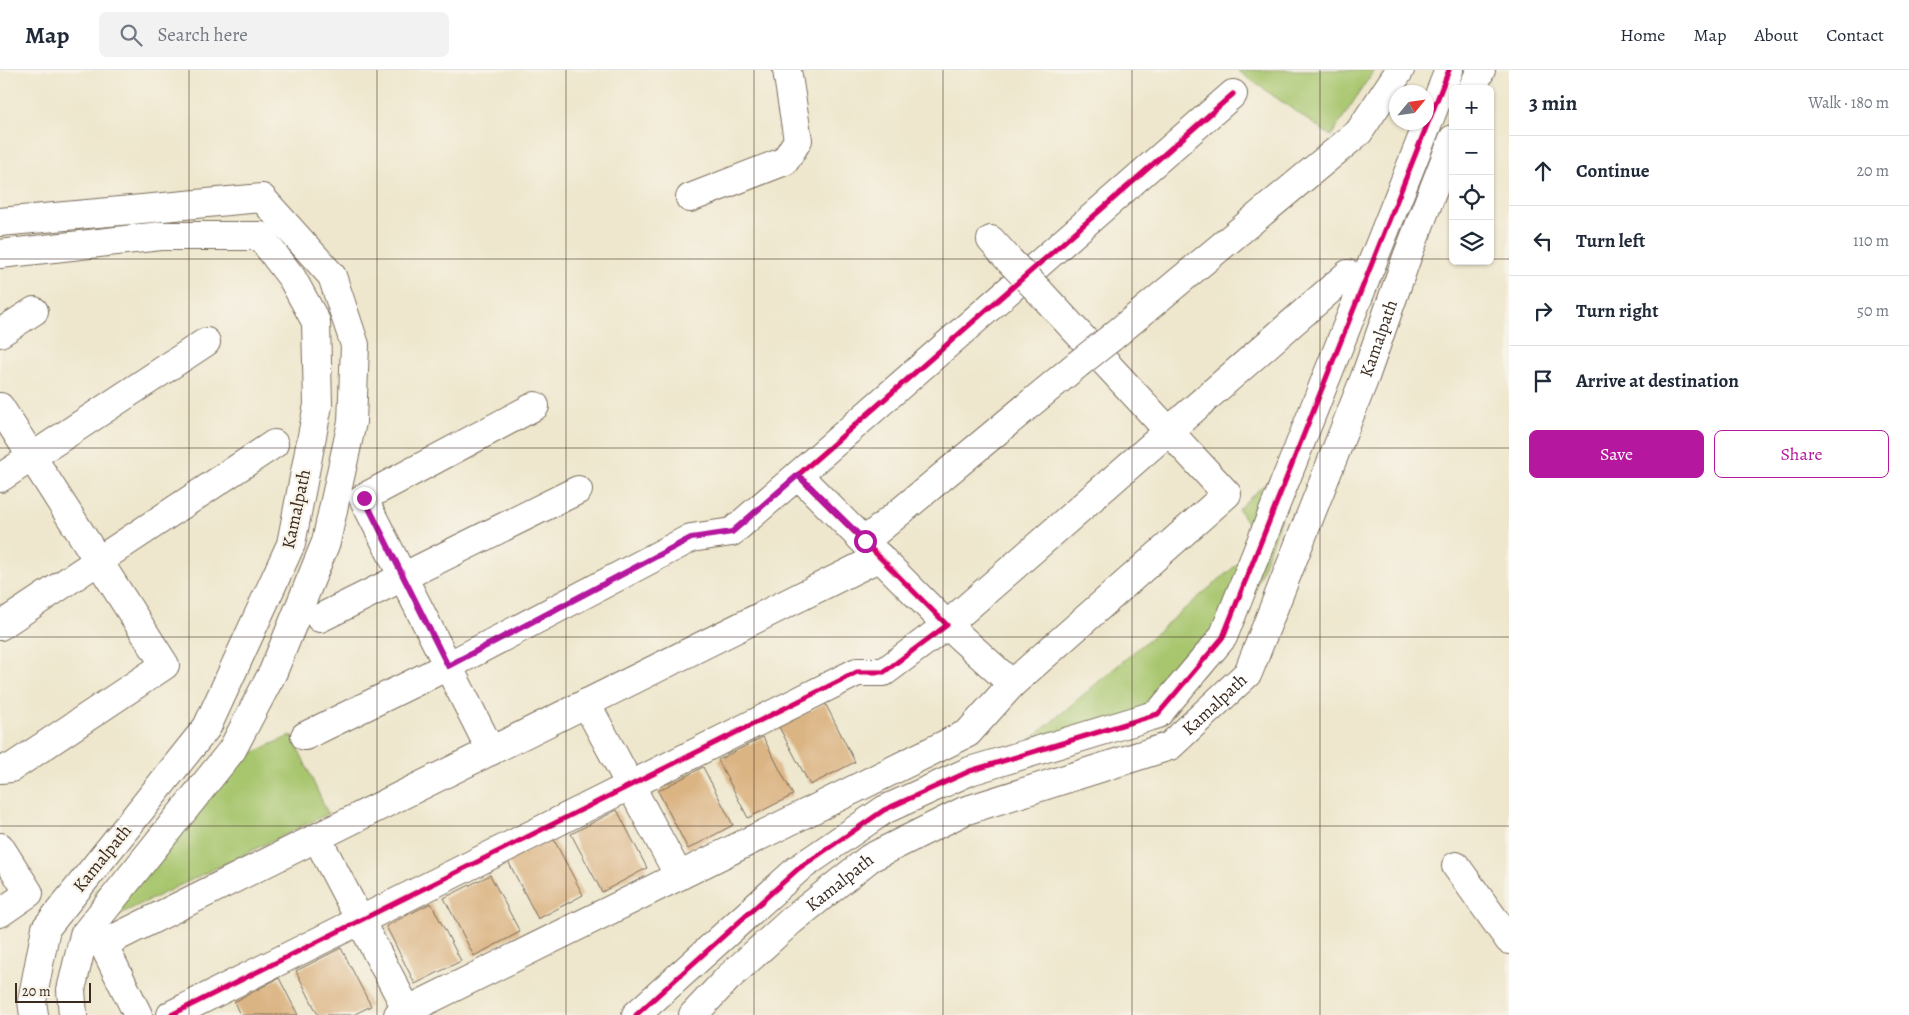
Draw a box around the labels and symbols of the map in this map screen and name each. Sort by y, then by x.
north arrow [1389,85,1434,130]
street label: Kamalpath [1354,296,1403,381]
street label: Kamalpath [276,467,316,551]
route end [353,487,376,510]
route start [854,530,877,553]
street label: Kamalpath [1177,668,1252,741]
street label: Kamalpath [67,819,137,897]
street label: Kamalpath [800,847,879,917]
scale bar [15,980,91,1003]

